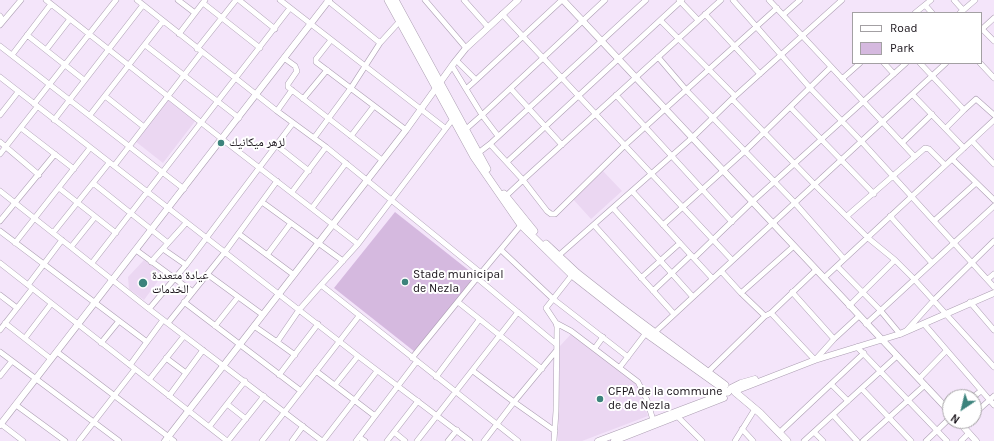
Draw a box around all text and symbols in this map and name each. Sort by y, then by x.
legend [852,12,982,64]
text: Road [890,21,918,35]
text: Park [890,41,914,55]
place label: لزهر ميكانيك [229,136,285,150]
marker: لزهر ميكانيك [216,138,226,148]
place label: Stade municipal de Nezla [413,268,504,296]
place label: عيادة متعددة الخدمات [152,269,208,297]
marker: عيادة متعددة الخدمات [137,277,149,289]
marker: Stade municipal de Nezla [400,277,410,287]
place label: CFPA de la commune de de Nezla [608,385,722,413]
north arrow [942,389,982,429]
marker: CFPA de la commune de de Nezla [595,394,605,404]
text: N [948,411,962,426]

